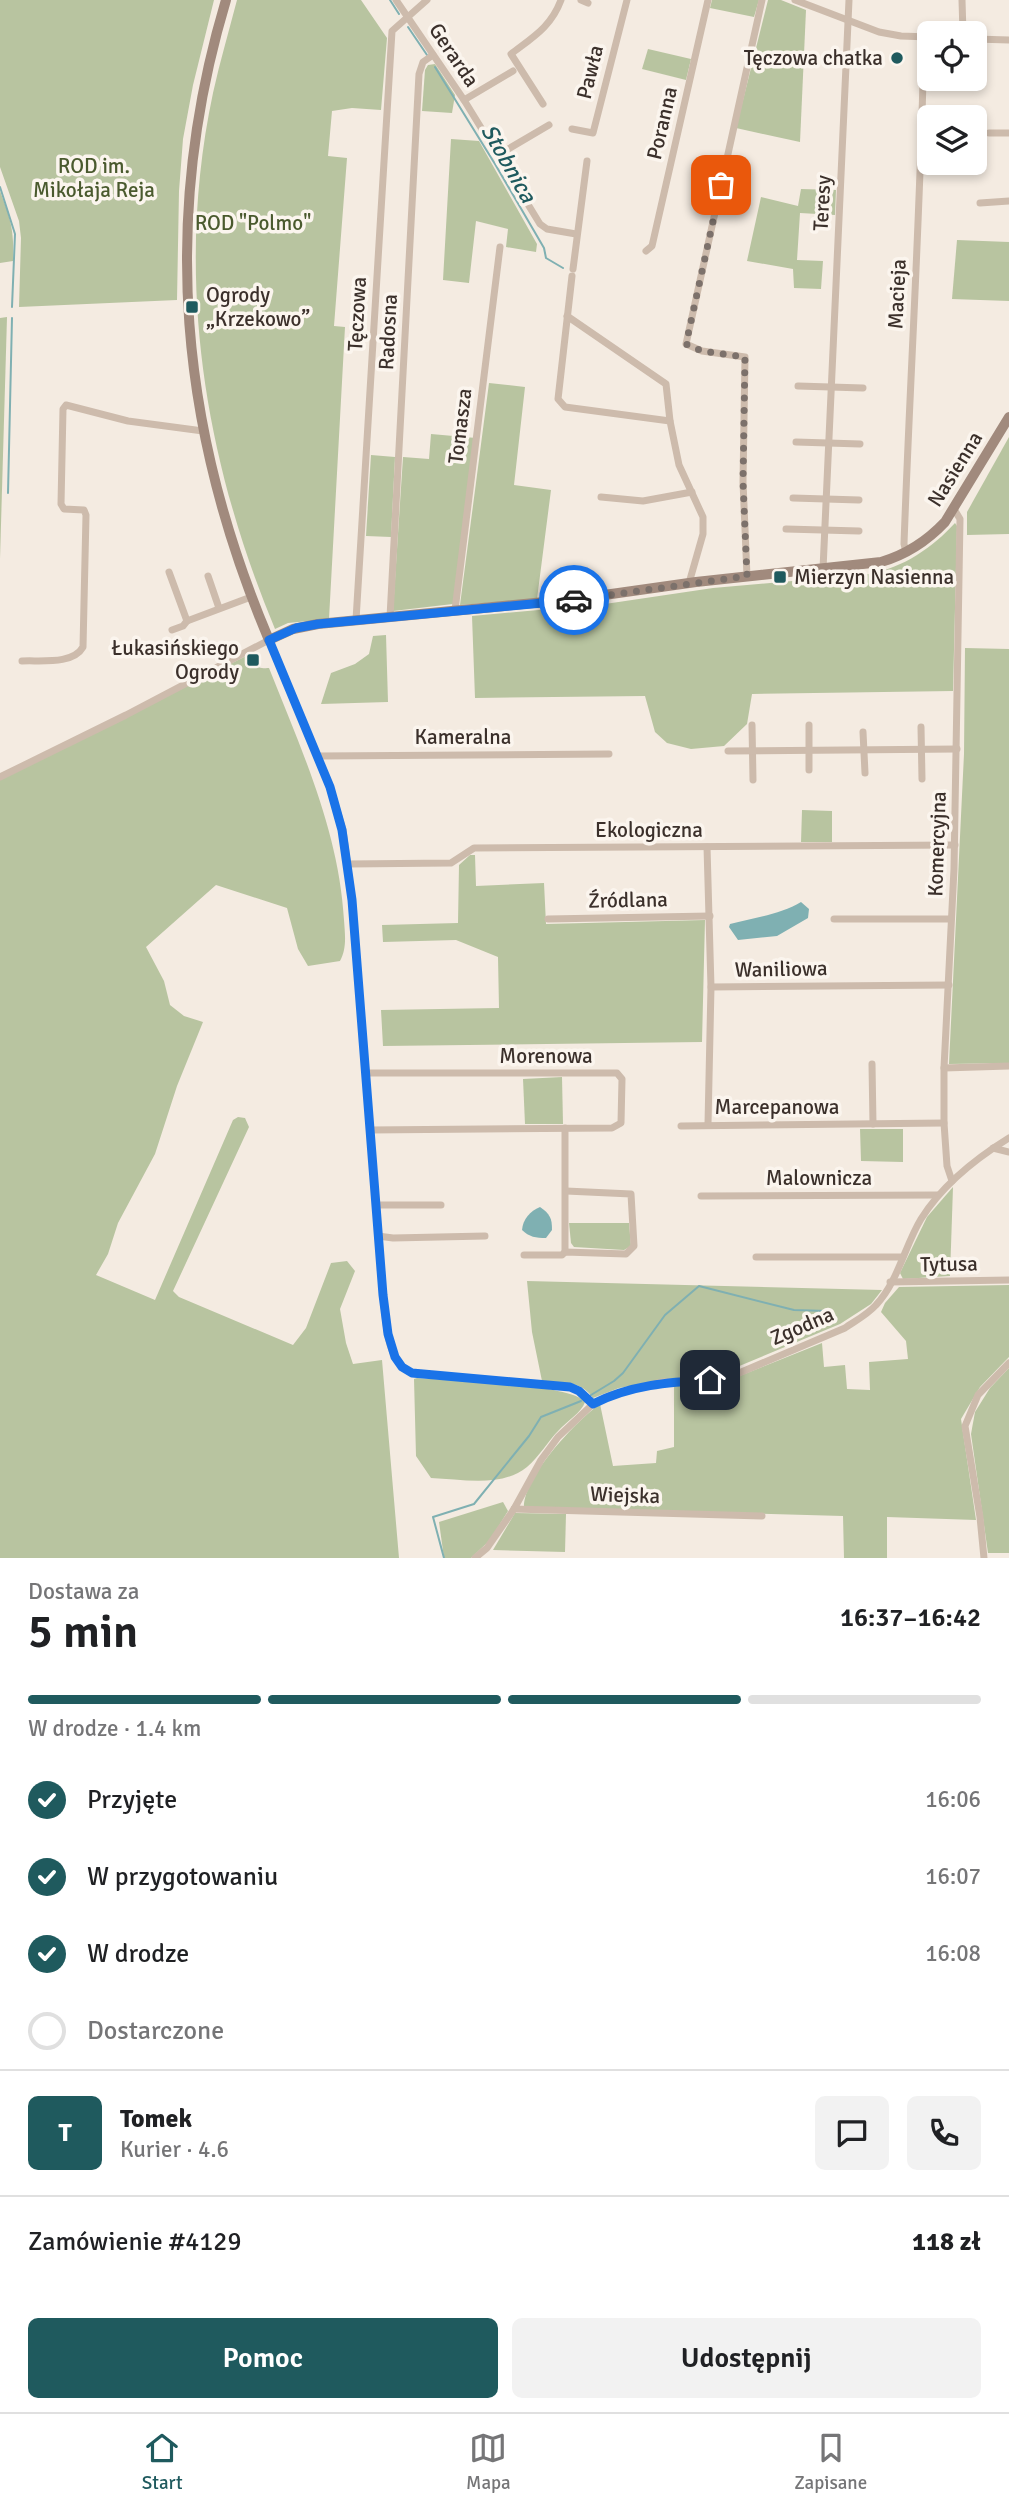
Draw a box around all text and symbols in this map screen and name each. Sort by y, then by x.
street label: Gerarda [423,18,485,92]
map controls [917,21,987,175]
button: locate [917,21,987,91]
street label: Pawła [571,42,609,102]
place label: Tęczowa chatka [744,45,883,71]
marker: Tęczowa chatka [889,50,905,66]
street label: Poranna [641,84,683,162]
button: layers [917,105,987,175]
water label: Stobnica [475,119,543,209]
park label: ROD im. Mikołaja Reja [33,153,155,203]
pin [691,155,751,215]
icon: bag [702,166,740,204]
street label: Teresy [808,174,836,232]
park label: ROD "Polmo" [195,210,311,236]
street label: Macieja [882,258,912,330]
street label: Tęczowa [342,276,372,352]
place label: Ogrody „Krzekowo” [206,282,310,332]
street label: Radosna [373,293,403,371]
marker: Ogrody „Krzekowo” [184,299,200,315]
street label: Tomasza [442,387,478,465]
street label: Nasienna [922,427,988,511]
place label: Mierzyn Nasienna [794,564,954,590]
courier [539,565,609,635]
marker: Mierzyn Nasienna [772,569,788,585]
icon: car [555,581,593,619]
place label: Łukasińskiego Ogrody [112,635,239,685]
marker: Łukasińskiego Ogrody [245,652,261,668]
street label: Kameralna [415,724,511,750]
street label: Komercyjna [922,791,952,897]
street label: Ekologiczna [595,817,703,843]
street label: Źródlana [588,886,668,914]
street label: Waniliowa [734,955,828,983]
street label: Morenowa [499,1043,593,1069]
street label: Marcepanowa [715,1094,839,1120]
street label: Malownicza [766,1165,872,1191]
street label: Tytusa [920,1250,978,1278]
street label: Zgodna [766,1301,838,1351]
pin [680,1350,740,1410]
icon: home [691,1361,729,1399]
street label: Wiejska [589,1481,661,1509]
text: Dostawa za [28,1577,139,1606]
text: 16:37–16:42 [840,1602,981,1634]
text: 5 min [28,1604,138,1660]
text: W drodze · 1.4 km [28,1714,201,1743]
icon: check [28,1781,66,1819]
text: Przyjęte [87,1784,177,1816]
text: 16:06 [925,1785,981,1814]
icon: check [28,1858,66,1896]
text: W przygotowaniu [87,1861,278,1893]
text: 16:07 [925,1862,981,1891]
icon: check [28,1935,66,1973]
text: W drodze [87,1938,189,1970]
text: 16:08 [925,1939,981,1968]
text: Dostarczone [87,2015,224,2047]
button: chat [815,2096,889,2170]
button: phone [907,2096,981,2170]
text: Tomek [120,2103,192,2135]
text: T [58,2117,72,2149]
text: Kurier · 4.6 [120,2135,229,2164]
text: Zamówienie #4129 [28,2226,241,2258]
text: 118 zł [912,2226,981,2258]
button: Pomoc [28,2318,498,2398]
button: Udostępnij [512,2318,981,2398]
tab: Start [142,2429,183,2495]
tab: Mapa [466,2429,511,2495]
tab: Zapisane [794,2429,867,2495]

